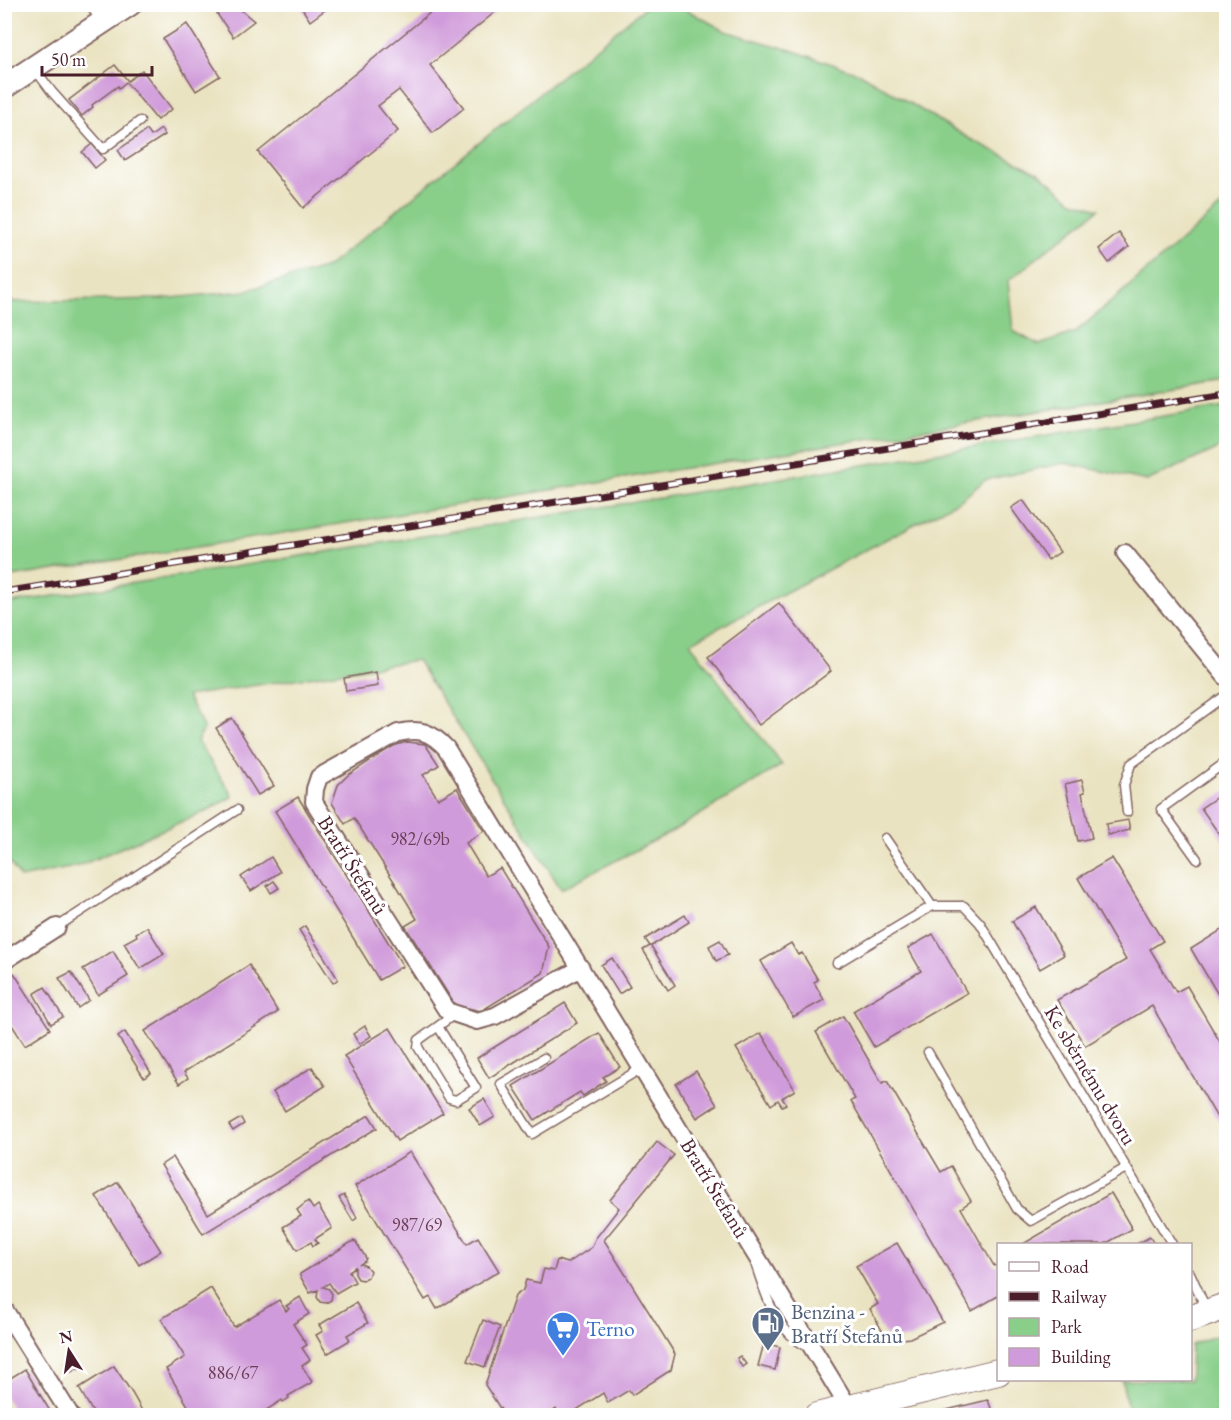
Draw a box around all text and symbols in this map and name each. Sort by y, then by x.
scale bar [42,39,152,77]
text: 50 m [51,48,86,71]
street label: Bratří Štefanů [312,810,394,920]
house number: 982/69b [390,827,450,850]
street label: Ke sběrnému dvoru [1039,1000,1143,1150]
street label: Bratří Štefanů [675,1133,755,1243]
house number: 987/69 [392,1213,443,1236]
legend [997,1243,1192,1381]
text: Road [1051,1255,1090,1278]
text: Railway [1051,1285,1107,1308]
place label: Benzina - Bratří Štefanů [791,1298,903,1349]
fuel station icon: Benzina - Bratří Štefanů [750,1305,786,1352]
supermarket icon: Terno [545,1310,581,1357]
place label: Terno [586,1315,635,1342]
text: Park [1051,1315,1082,1338]
north arrow [39,1321,99,1381]
text: N [57,1325,75,1348]
text: Building [1051,1345,1111,1368]
house number: 886/67 [208,1361,259,1384]

